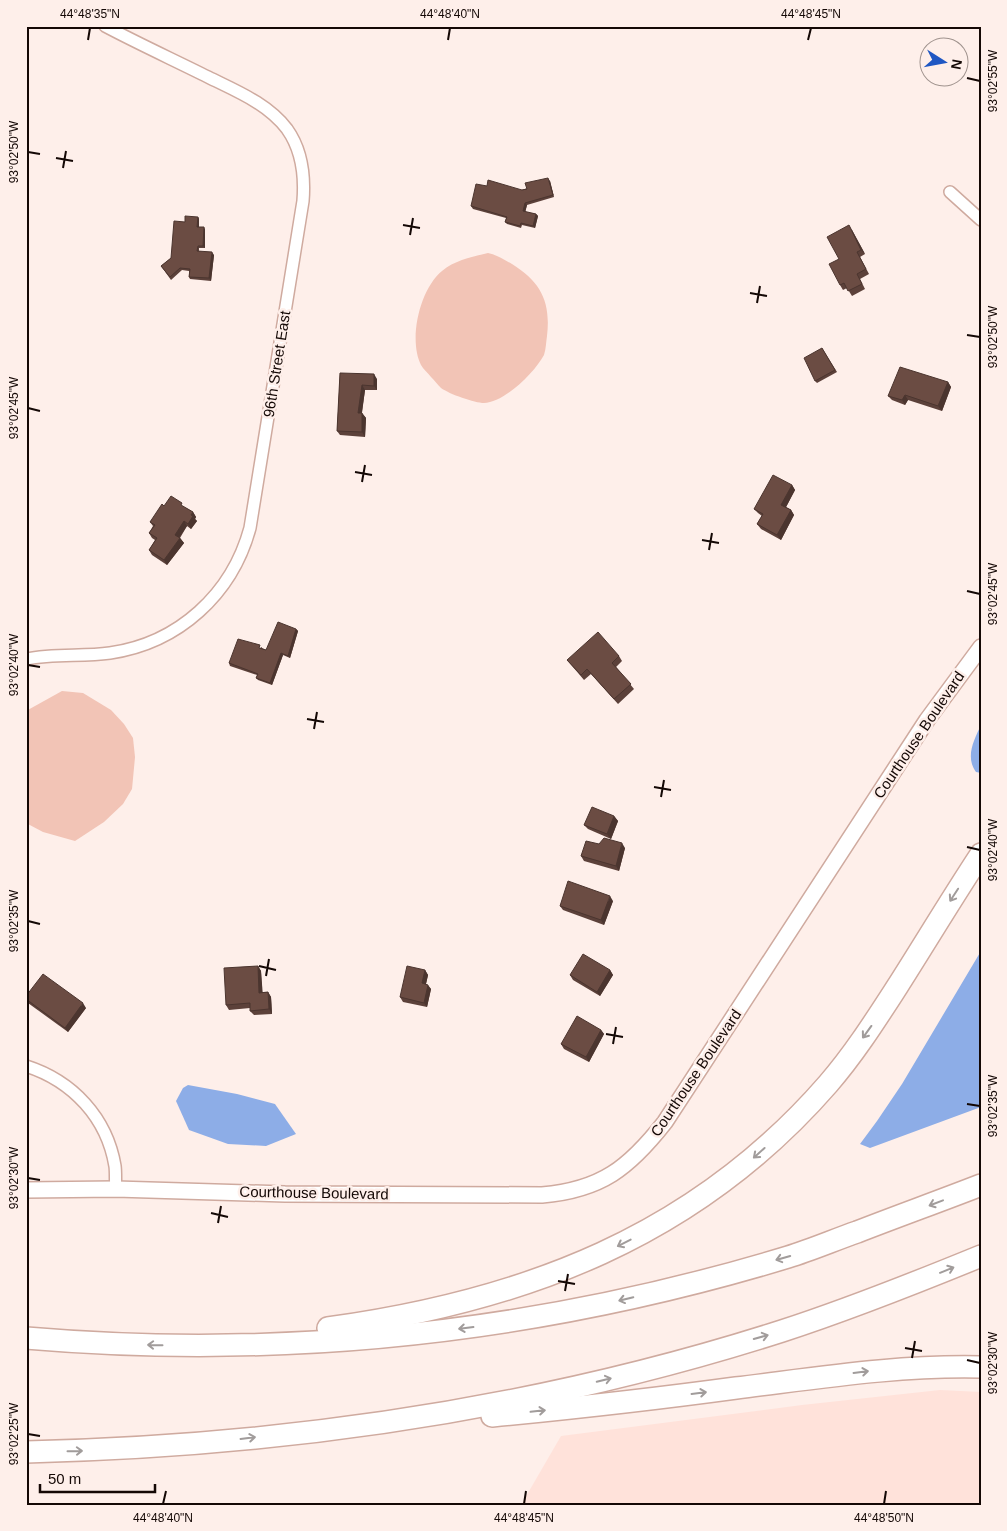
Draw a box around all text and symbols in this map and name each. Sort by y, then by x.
text: 44°48'35"N [60,7,120,21]
text: 44°48'40"N [420,7,480,21]
text: 44°48'45"N [781,7,841,21]
north arrow [920,38,970,88]
text: 93°02'55"W [986,49,1000,112]
text: N [948,58,966,71]
text: 93°02'50"W [7,120,21,183]
text: 93°02'50"W [986,305,1000,368]
street label: 96th Street East [260,309,293,418]
text: 93°02'45"W [7,376,21,439]
text: 93°02'45"W [986,562,1000,625]
text: 93°02'40"W [7,633,21,696]
street label: Courthouse Boulevard [870,668,967,801]
text: 93°02'40"W [986,818,1000,881]
one-way arrow [949,888,959,902]
text: 93°02'35"W [7,889,21,952]
street label: Courthouse Boulevard [647,1006,744,1139]
one-way arrow [862,1025,872,1039]
text: 93°02'35"W [986,1074,1000,1137]
text: 93°02'30"W [7,1146,21,1209]
one-way arrow [752,1147,765,1159]
street label: Courthouse Boulevard [239,1183,389,1202]
one-way arrow [928,1199,944,1208]
one-way arrow [617,1238,632,1248]
one-way arrow [775,1254,791,1264]
one-way arrow [939,1265,954,1274]
one-way arrow [618,1295,634,1304]
one-way arrow [458,1323,474,1333]
text: 93°02'30"W [986,1331,1000,1394]
one-way arrow [753,1332,769,1342]
one-way arrow [147,1340,164,1350]
one-way arrow [852,1367,868,1377]
one-way arrow [596,1375,612,1384]
one-way arrow [691,1388,707,1398]
text: 93°02'25"W [7,1402,21,1465]
one-way arrow [530,1406,546,1416]
one-way arrow [240,1433,256,1443]
one-way arrow [66,1446,83,1456]
scale bar [40,1461,155,1493]
text: 50 m [48,1470,81,1487]
text: 44°48'40"N [133,1511,193,1525]
text: 44°48'45"N [494,1511,554,1525]
text: 44°48'50"N [854,1511,914,1525]

